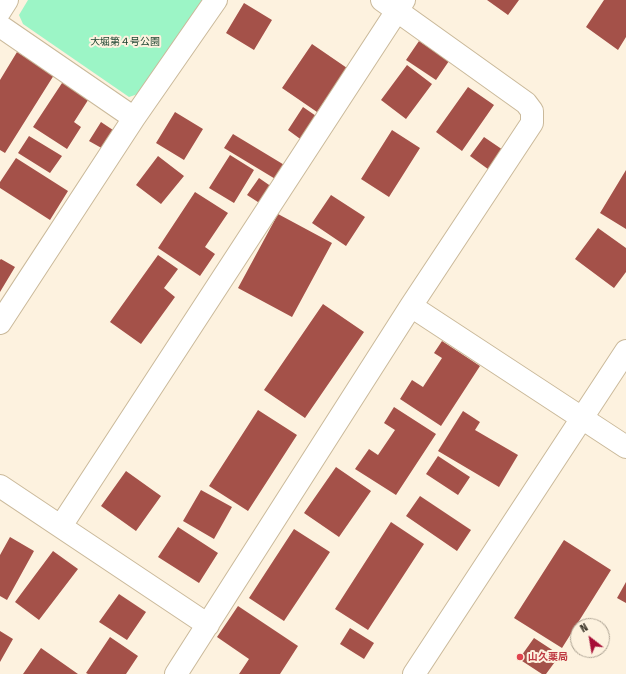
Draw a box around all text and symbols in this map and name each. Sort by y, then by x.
park label: 大堀第４号公園 [90,36,160,48]
north arrow [570,618,610,658]
text: N [578,621,590,635]
place label: 山久薬局 [528,651,568,663]
marker: 山久薬局 [515,652,525,662]

